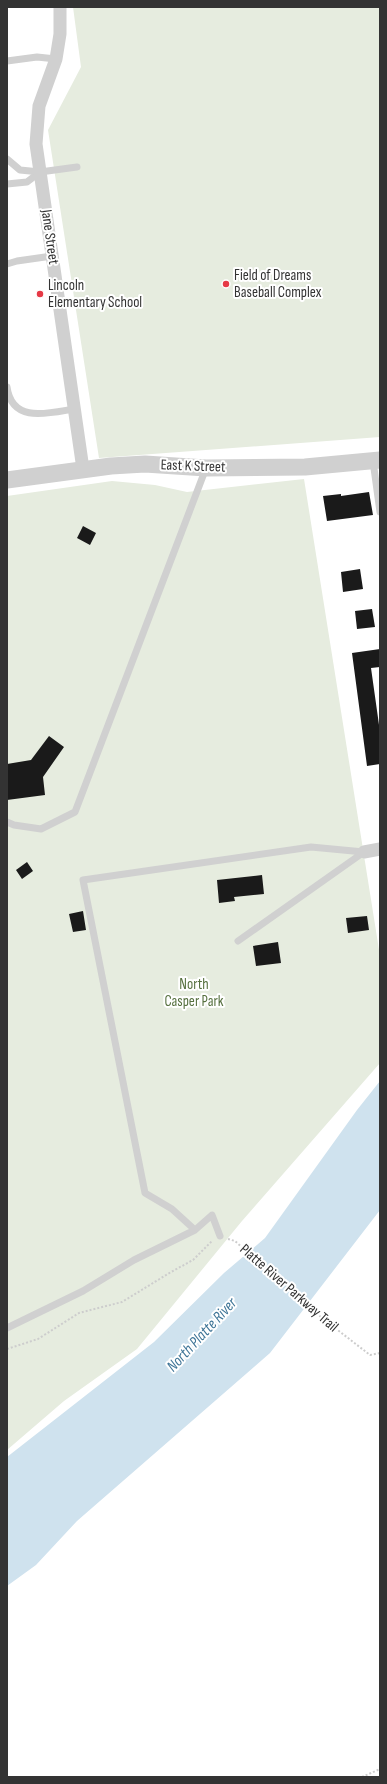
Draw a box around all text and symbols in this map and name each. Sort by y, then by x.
street label: Jane Street [37,207,63,266]
place label: Field of Dreams Baseball Complex [234,266,322,302]
place label: Lincoln Elementary School [48,276,142,312]
marker: Field of Dreams Baseball Complex [221,279,231,289]
marker: Lincoln Elementary School [35,289,45,299]
street label: East K Street [160,455,226,477]
park label: North Casper Park [164,975,224,1011]
street label: Platte River Parkway Trail [236,1240,342,1336]
water label: North Platte River [163,1294,241,1376]

